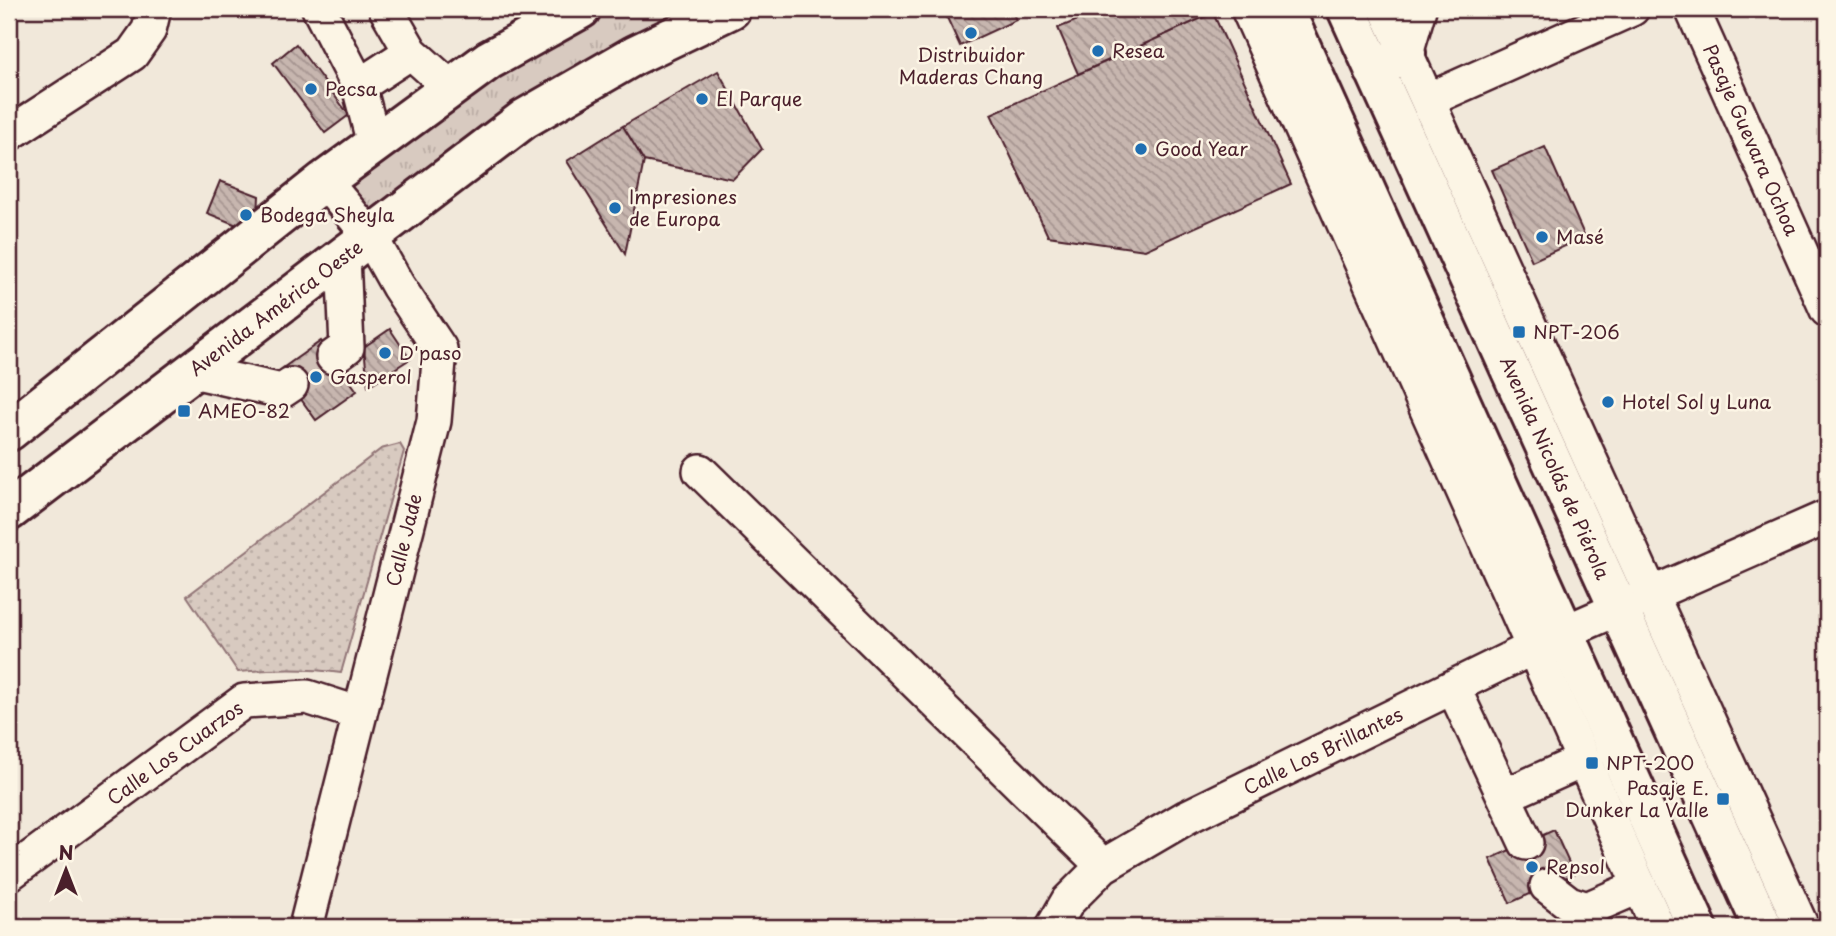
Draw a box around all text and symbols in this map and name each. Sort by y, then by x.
marker: Distribuidor Maderas Chang [963,25,979,41]
place label: Resea [1112,36,1165,64]
street label: Pasaje Guevara Ochoa [1697,39,1807,241]
place label: Distribuidor Maderas Chang [899,40,1043,90]
marker: Resea [1090,43,1106,59]
place label: Pecsa [325,74,377,102]
marker: Pecsa [303,81,319,97]
place label: El Parque [716,84,802,112]
marker: El Parque [694,91,710,107]
place label: Good Year [1155,134,1248,162]
marker: Good Year [1133,141,1149,157]
place label: Impresiones de Europa [629,182,737,232]
place label: Bodega Sheyla [260,200,394,228]
marker: Impresiones de Europa [607,200,623,216]
marker: Bodega Sheyla [238,207,254,223]
place label: Masé [1556,222,1604,250]
marker: Masé [1534,229,1550,245]
street label: Avenida América Oeste [183,233,368,382]
place label: NPT-206 [1533,317,1620,345]
marker: NPT-206 [1511,324,1527,340]
place label: D'paso [399,338,462,366]
marker: D'paso [377,345,393,361]
street label: Avenida Nicolás de Piérola [1494,352,1618,584]
place label: Gasperol [330,362,412,390]
marker: Gasperol [308,369,324,385]
place label: Hotel Sol y Luna [1622,387,1771,415]
marker: Hotel Sol y Luna [1600,394,1616,410]
place label: AMEO-82 [198,396,290,424]
marker: AMEO-82 [176,403,192,419]
street label: Calle Jade [378,490,428,589]
street label: Calle Los Cuarzos [101,693,248,811]
street label: Calle Los Brillantes [1238,699,1407,801]
place label: NPT-200 [1606,748,1694,776]
marker: NPT-200 [1584,755,1600,771]
place label: Pasaje E. Dunker La Valle [1565,773,1709,823]
marker: Pasaje E. Dunker La Valle [1715,791,1731,807]
north arrow [32,834,102,904]
text: N [58,838,74,866]
place label: Repsol [1546,852,1605,880]
marker: Repsol [1524,859,1540,875]

